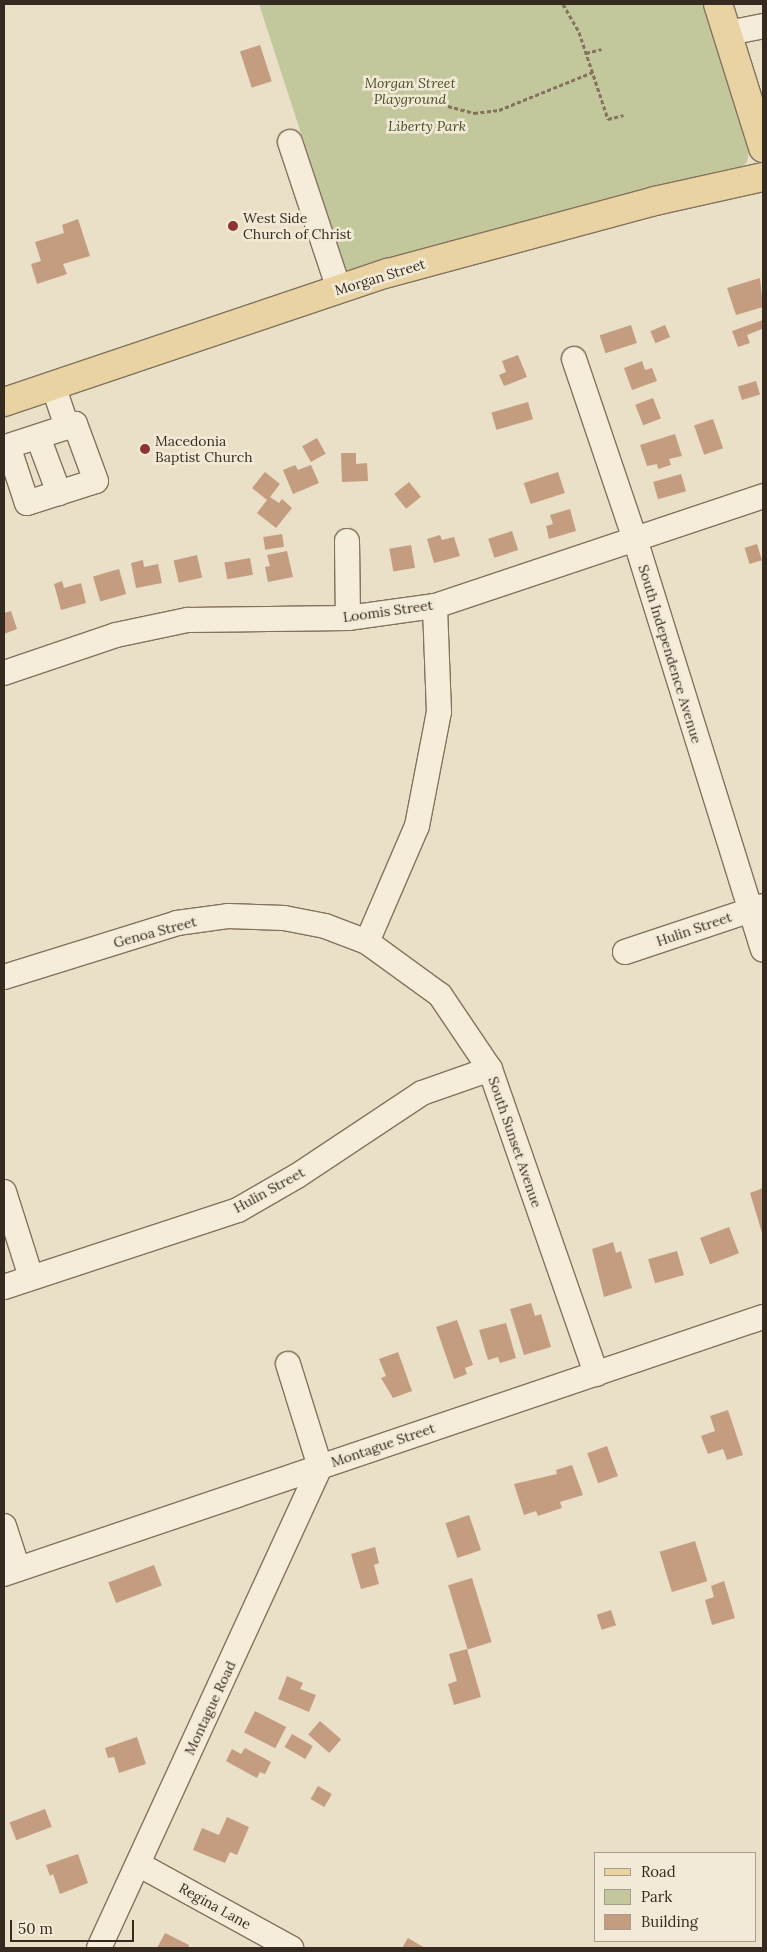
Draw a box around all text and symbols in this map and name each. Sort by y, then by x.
park label: Morgan Street Playground [364,75,456,108]
park label: Liberty Park [388,118,466,134]
place label: West Side Church of Christ [243,210,352,242]
marker: West Side Church of Christ [227,220,239,232]
street label: Morgan Street [333,255,427,299]
place label: Macedonia Baptist Church [155,433,253,466]
marker: Macedonia Baptist Church [139,443,151,455]
street label: South Independence Avenue [635,563,705,745]
street label: Loomis Street [342,596,434,626]
street label: Hulin Street [654,908,734,950]
street label: Genoa Street [112,913,198,951]
street label: South Sunset Avenue [485,1074,545,1210]
street label: Hulin Street [231,1164,307,1216]
street label: Montague Street [329,1419,437,1471]
street label: Montague Road [181,1658,239,1758]
legend [594,1852,757,1942]
text: Road [641,1862,676,1881]
street label: Regina Lane [176,1879,254,1933]
text: Park [641,1887,672,1906]
scale bar [12,1910,136,1942]
text: Building [641,1912,698,1931]
text: 50 m [18,1919,53,1938]

